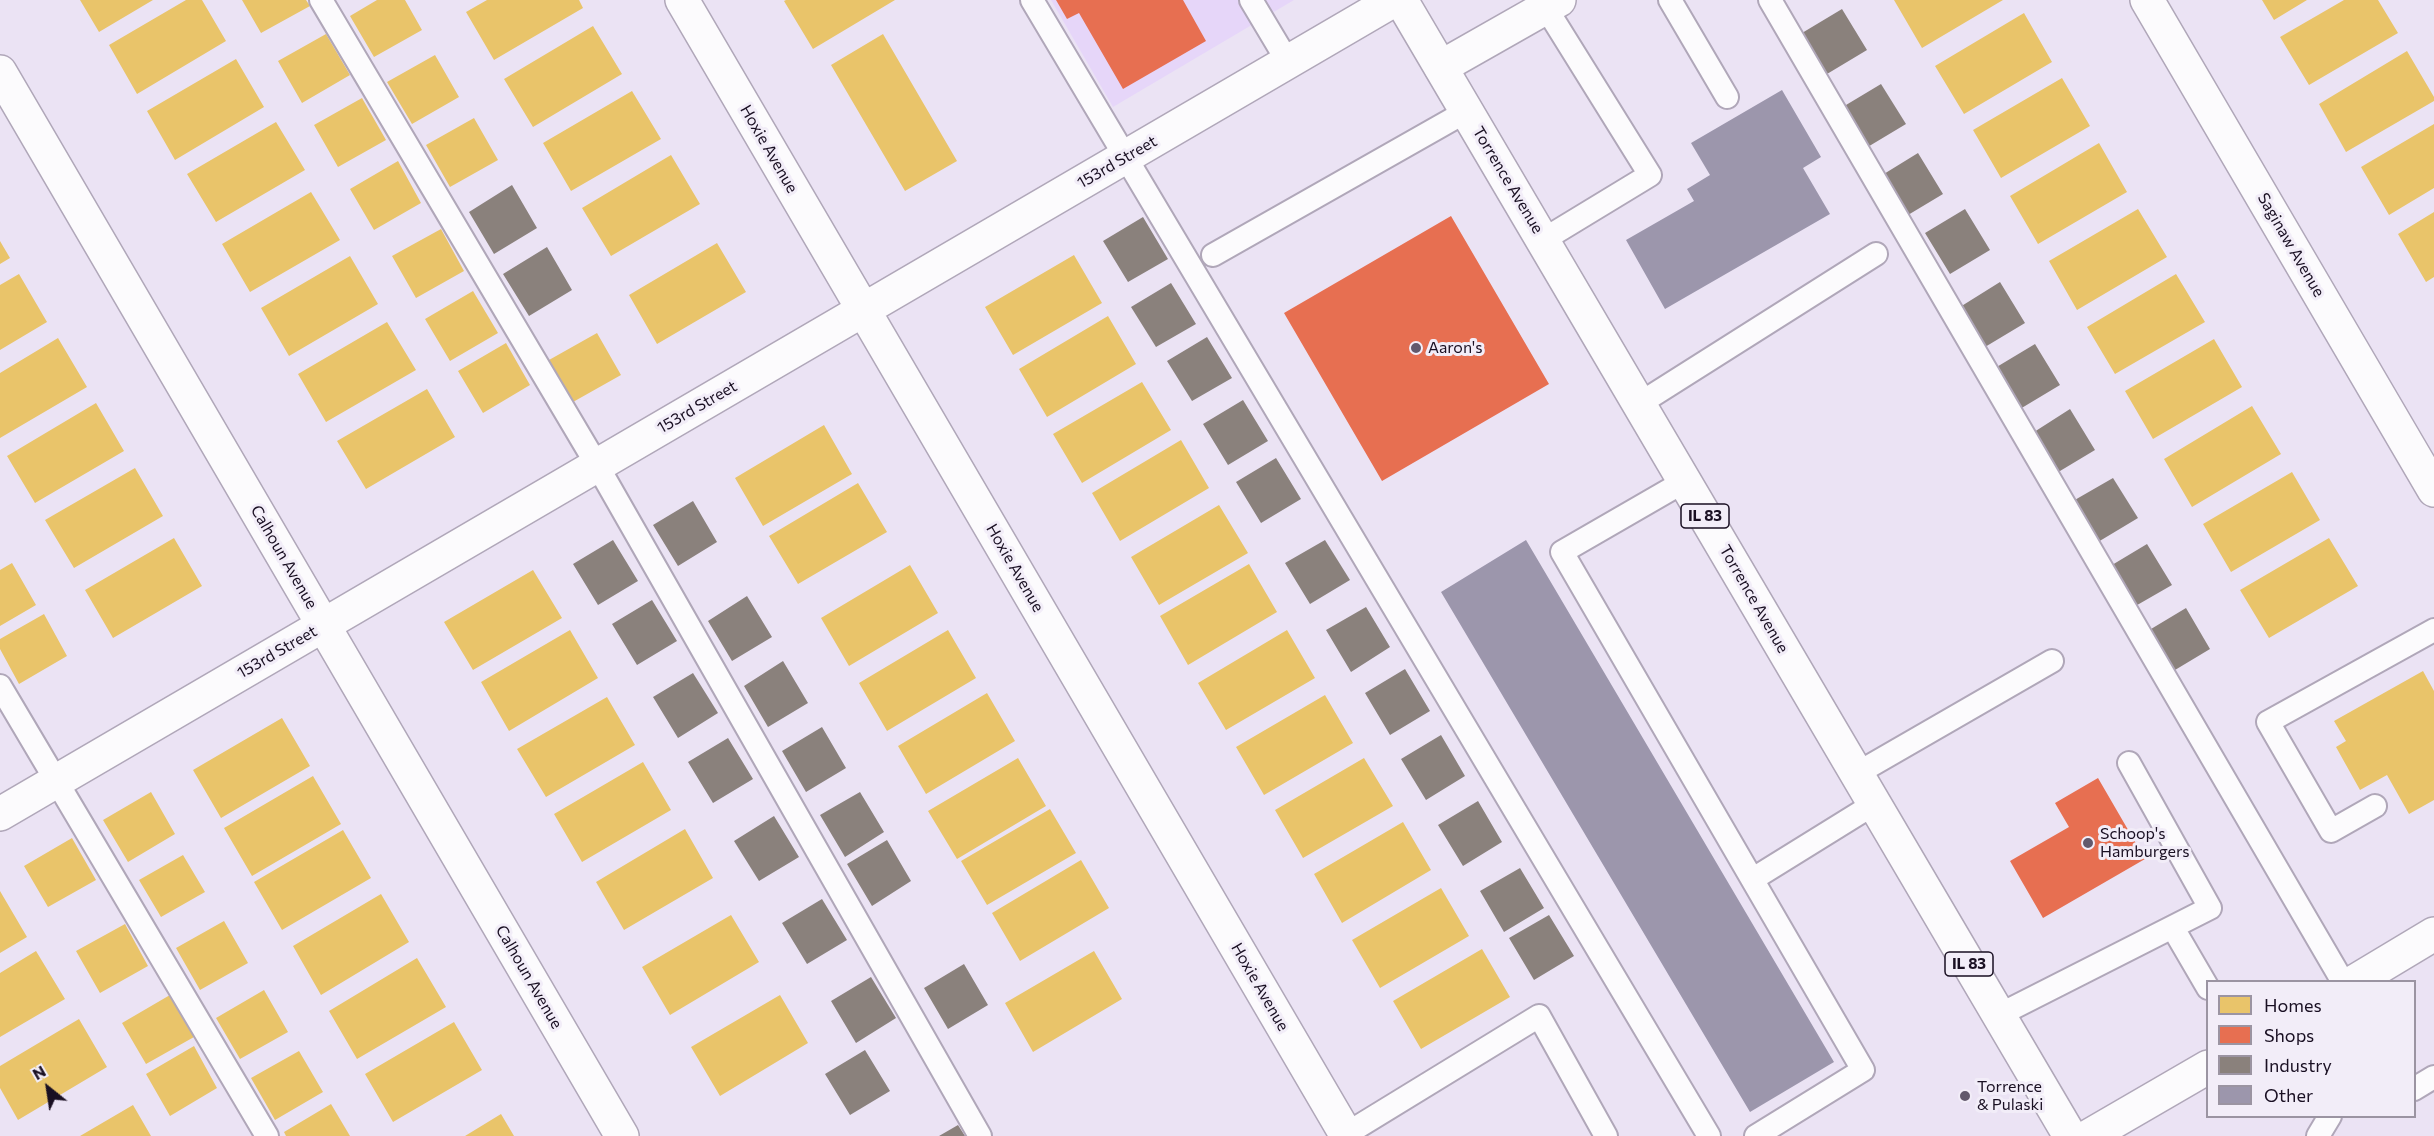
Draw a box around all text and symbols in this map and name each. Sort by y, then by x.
street label: Hoxie Avenue [736,101,802,197]
street label: Torrence Avenue [1468,123,1548,237]
street label: 153rd Street [1074,131,1160,193]
street label: Saginaw Avenue [2253,189,2329,301]
place label: Aaron's [1428,338,1483,358]
marker: Aaron's [1409,341,1423,355]
street label: 153rd Street [654,376,740,438]
street label: Calhoun Avenue [247,502,321,612]
road number: IL 83 [1681,504,1729,528]
street label: Hoxie Avenue [982,520,1048,616]
street label: Torrence Avenue [1715,542,1793,656]
street label: 153rd Street [234,621,320,683]
place label: Schoop's Hamburgers [2100,824,2189,862]
marker: Schoop's Hamburgers [2081,836,2095,850]
street label: Calhoun Avenue [492,922,566,1032]
street label: Hoxie Avenue [1227,939,1293,1035]
road number: IL 83 [1945,952,1993,976]
legend [2206,980,2416,1118]
text: Homes [2264,994,2322,1016]
text: Shops [2264,1024,2314,1046]
text: Industry [2264,1054,2332,1076]
north arrow [18,1058,78,1118]
text: N [29,1061,49,1083]
place label: Torrence & Pulaski [1977,1077,2043,1115]
text: Other [2264,1084,2313,1106]
marker: Torrence & Pulaski [1958,1089,1972,1103]

